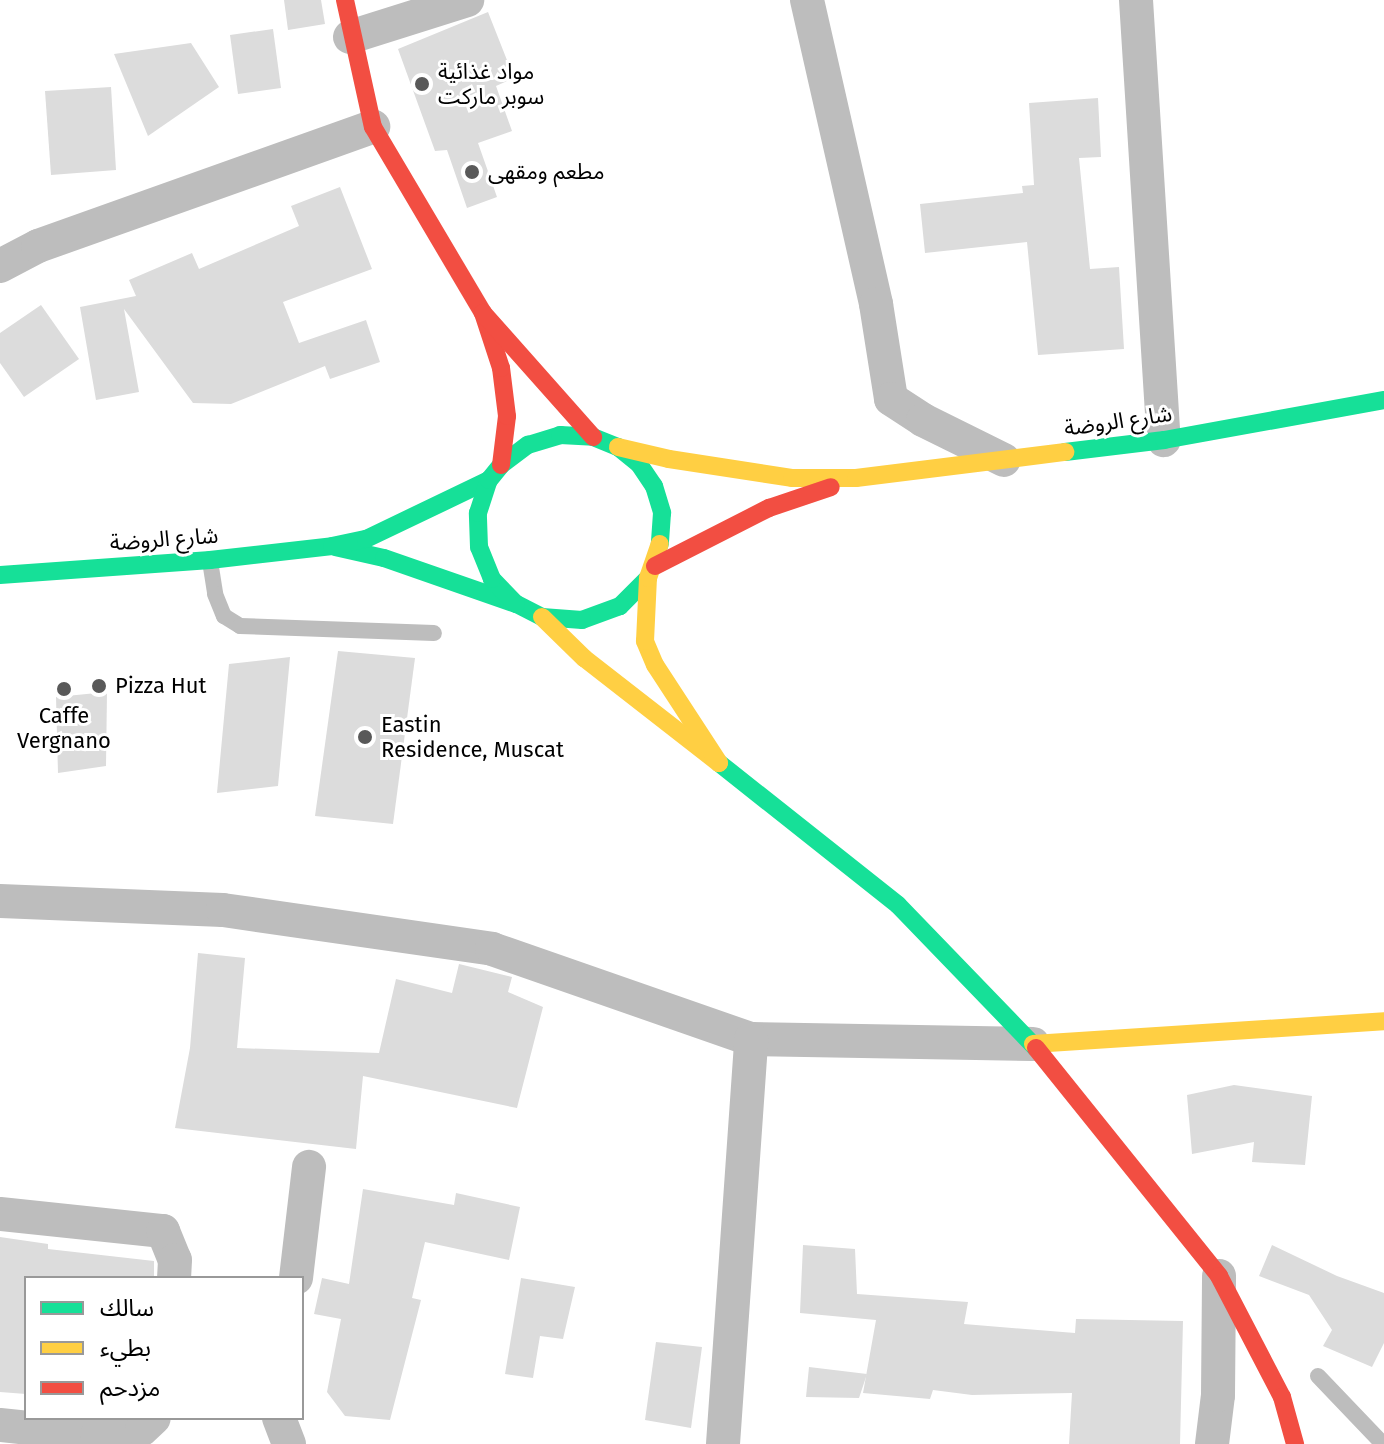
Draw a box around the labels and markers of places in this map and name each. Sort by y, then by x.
place label: مواد غذائية سوبر ماركت [438,58,544,110]
marker: مواد غذائية سوبر ماركت [413,75,431,93]
place label: مطعم ومقهى [488,159,604,185]
marker: مطعم ومقهى [463,163,481,181]
place label: Pizza Hut [115,673,206,699]
marker: Pizza Hut [90,677,108,695]
marker: Caffe Vergnano [55,680,73,698]
place label: Caffe Vergnano [17,702,111,754]
place label: Eastin Residence, Muscat [381,711,564,762]
marker: Eastin Residence, Muscat [356,728,374,746]

